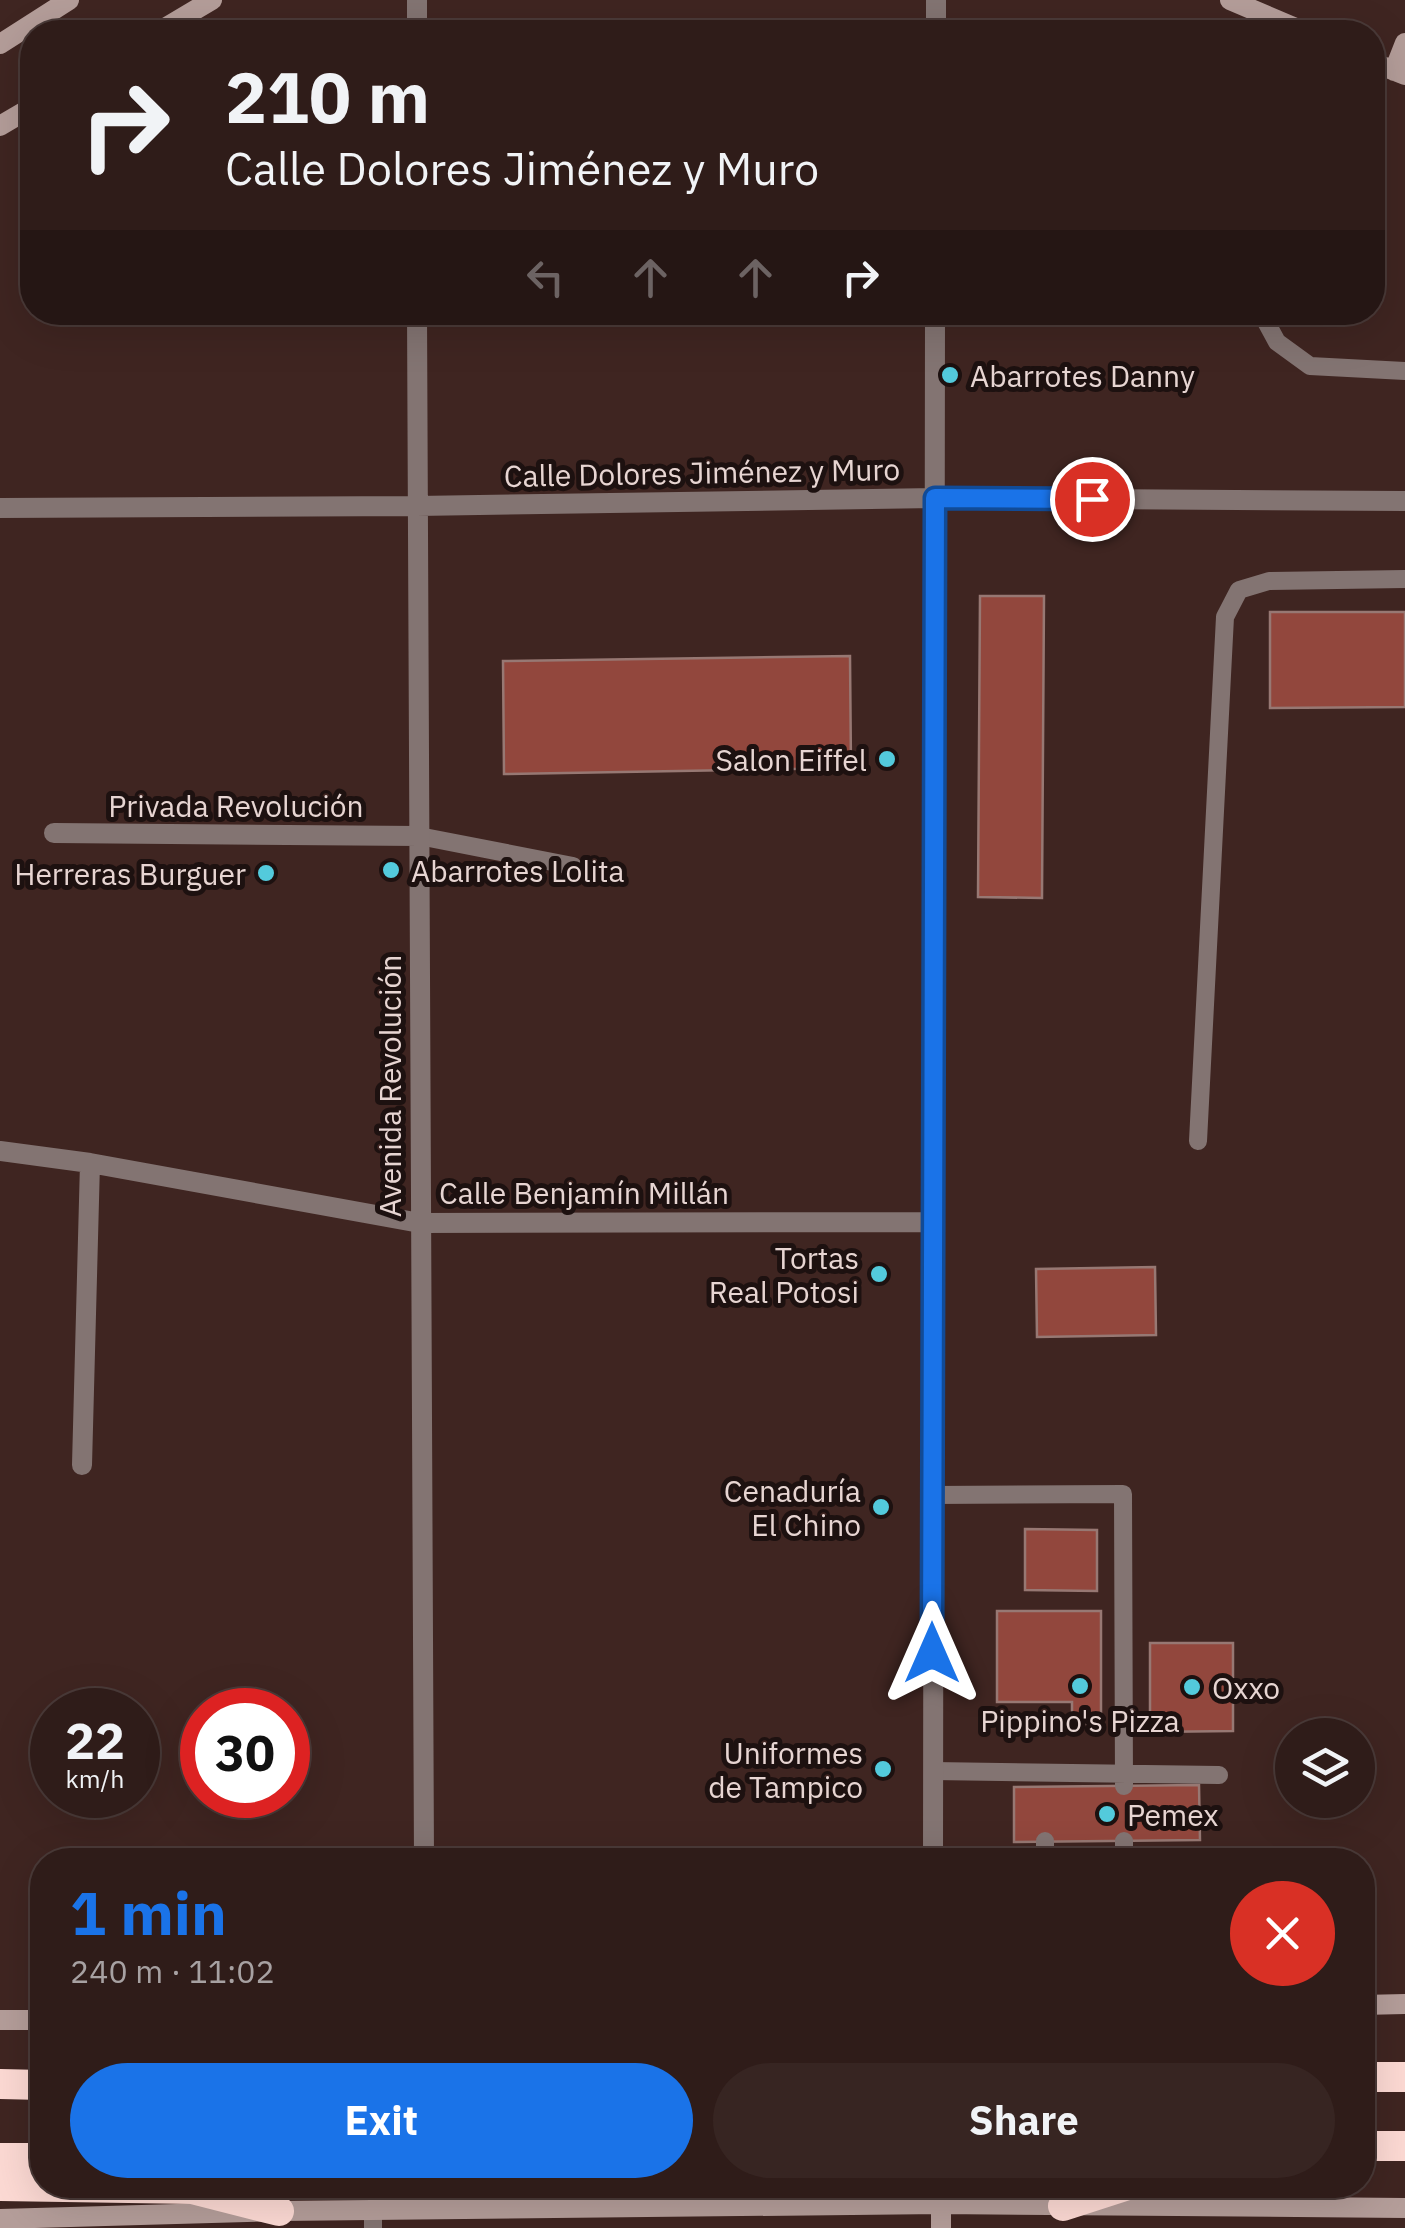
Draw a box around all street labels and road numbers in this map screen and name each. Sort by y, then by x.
street label: Calle Dolores Jiménez y Muro [504,449,900,495]
street label: Privada Revolución [108,786,364,825]
street label: Avenida Revolución [370,955,409,1217]
street label: Calle Benjamín Millán [439,1173,729,1212]

